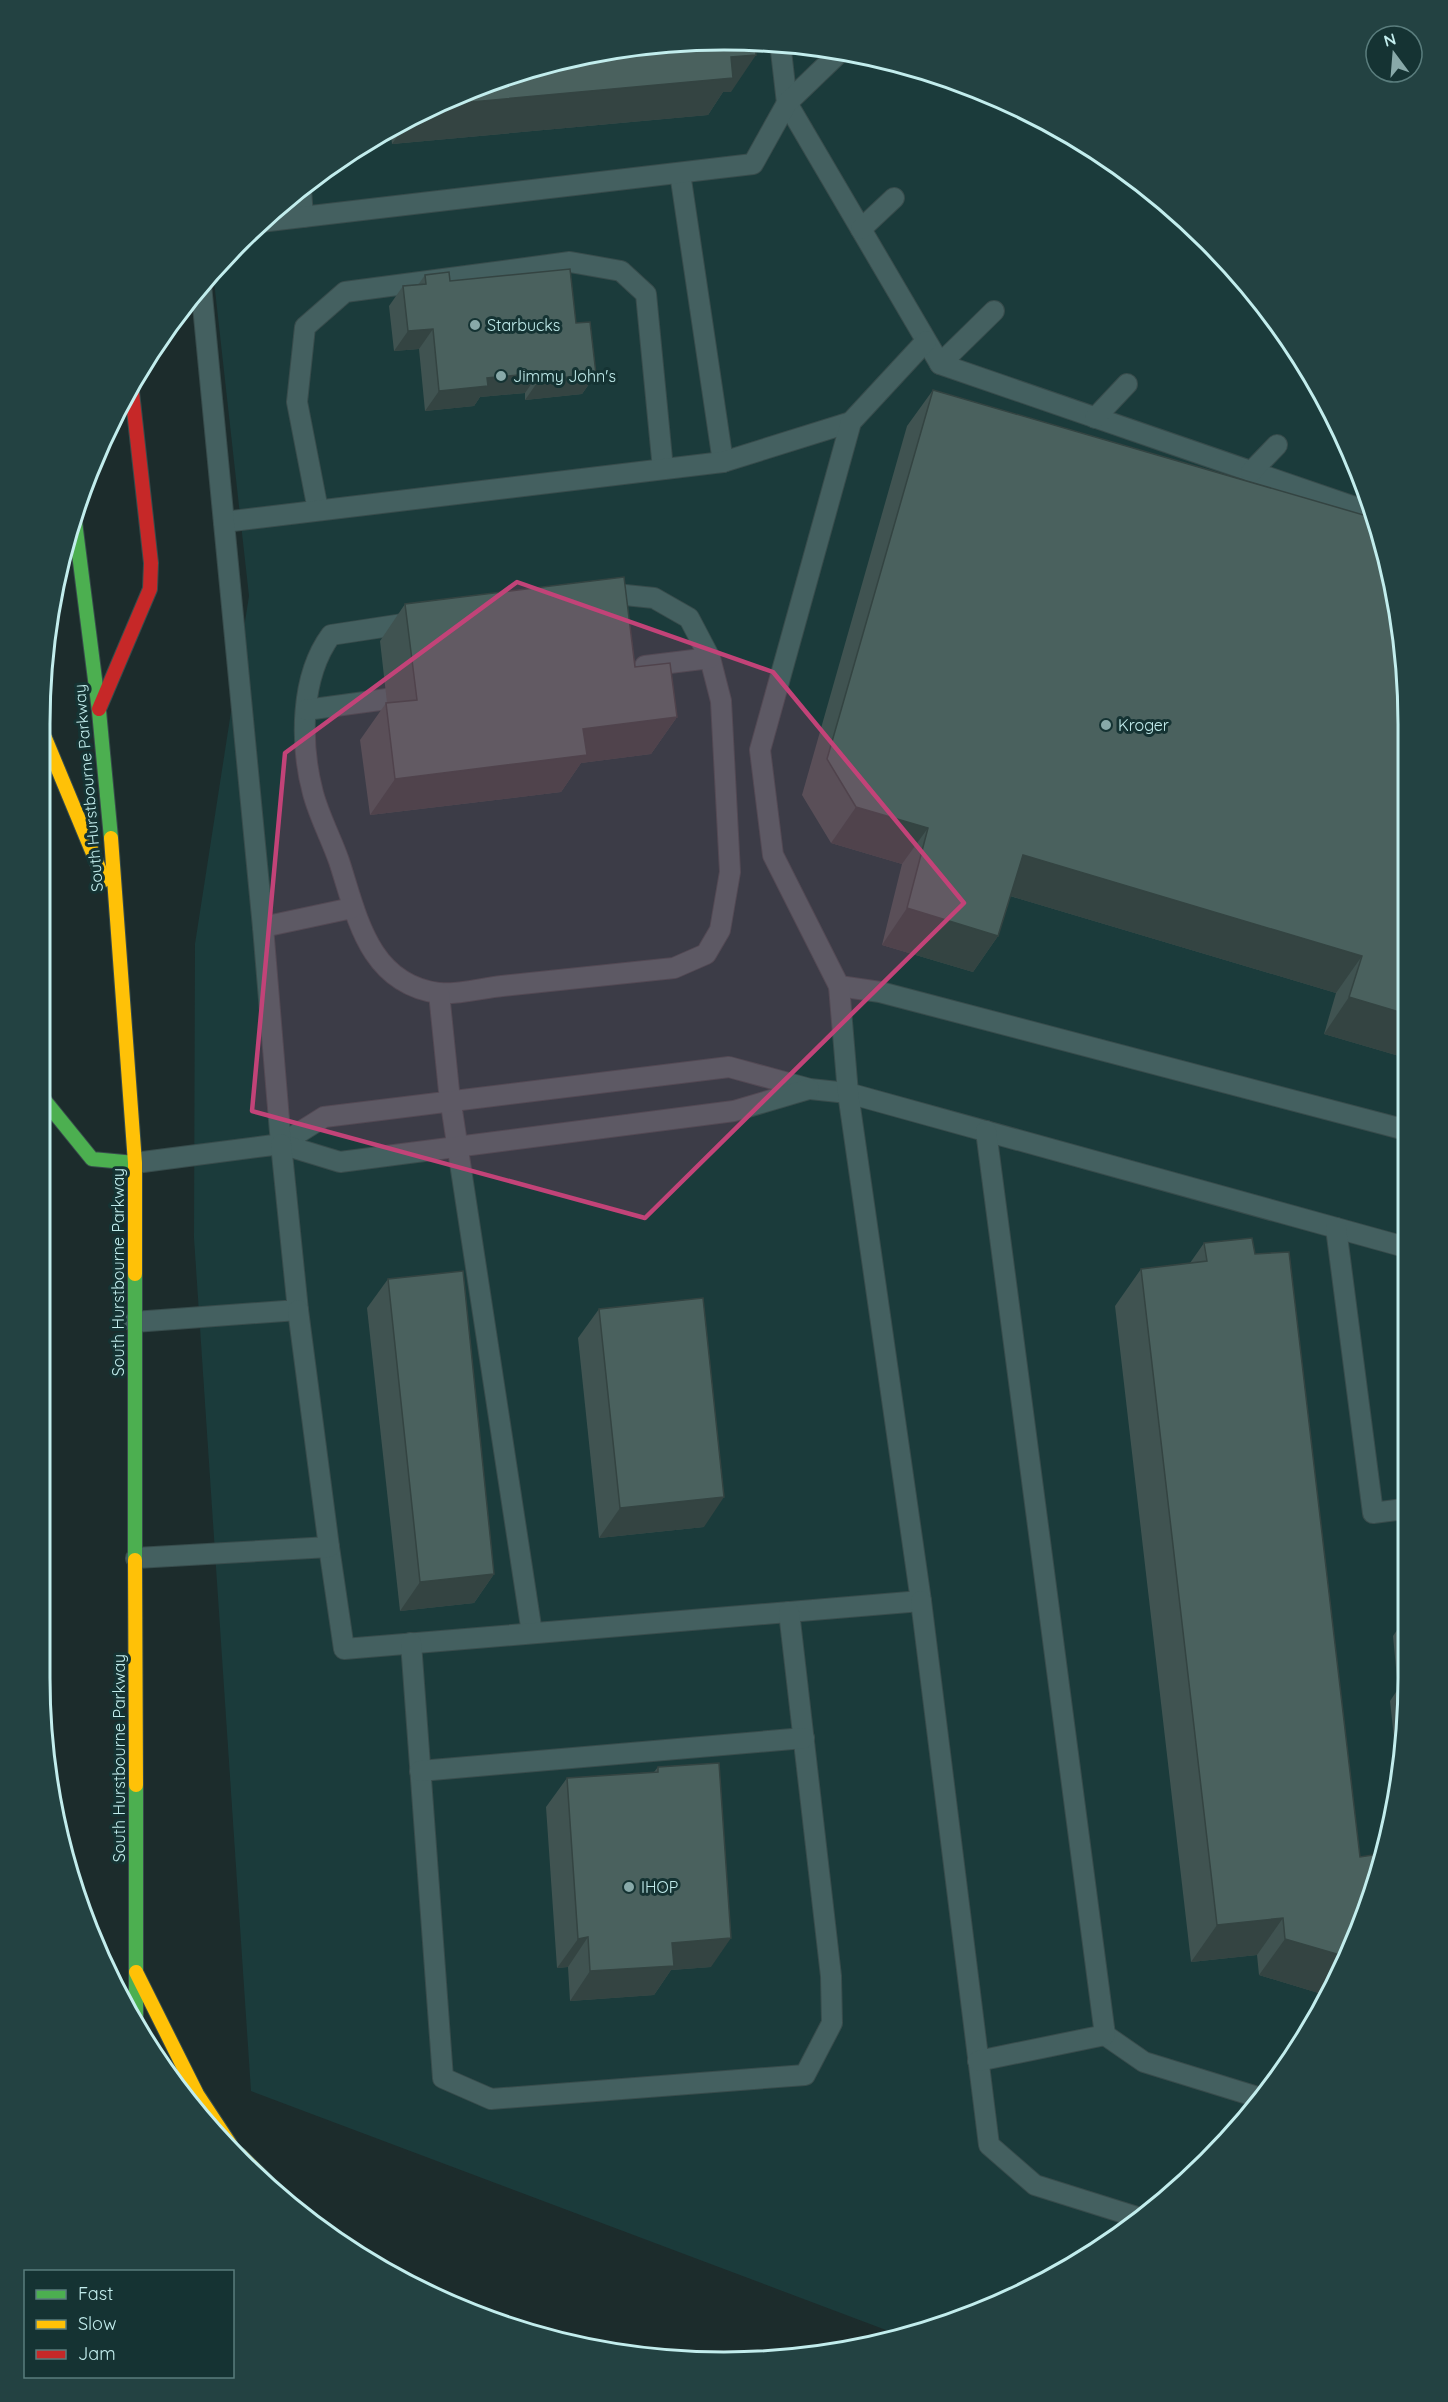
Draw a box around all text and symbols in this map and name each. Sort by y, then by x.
north arrow [1364,24,1424,84]
text: N [1381,28,1398,51]
place label: Starbucks [487,315,560,335]
marker: Starbucks [468,318,482,332]
place label: Jimmy John's [513,366,616,386]
marker: Jimmy John's [494,369,508,383]
street label: South Hurstbourne Parkway [69,683,107,893]
place label: Kroger [1118,715,1169,735]
marker: Kroger [1099,718,1113,732]
street label: South Hurstbourne Parkway [108,1168,128,1376]
street label: South Hurstbourne Parkway [109,1654,129,1862]
place label: IHOP [641,1877,678,1897]
marker: IHOP [622,1880,636,1894]
legend [24,2270,234,2378]
text: Fast [78,2282,113,2305]
text: Slow [78,2312,116,2335]
text: Jam [78,2342,116,2365]

